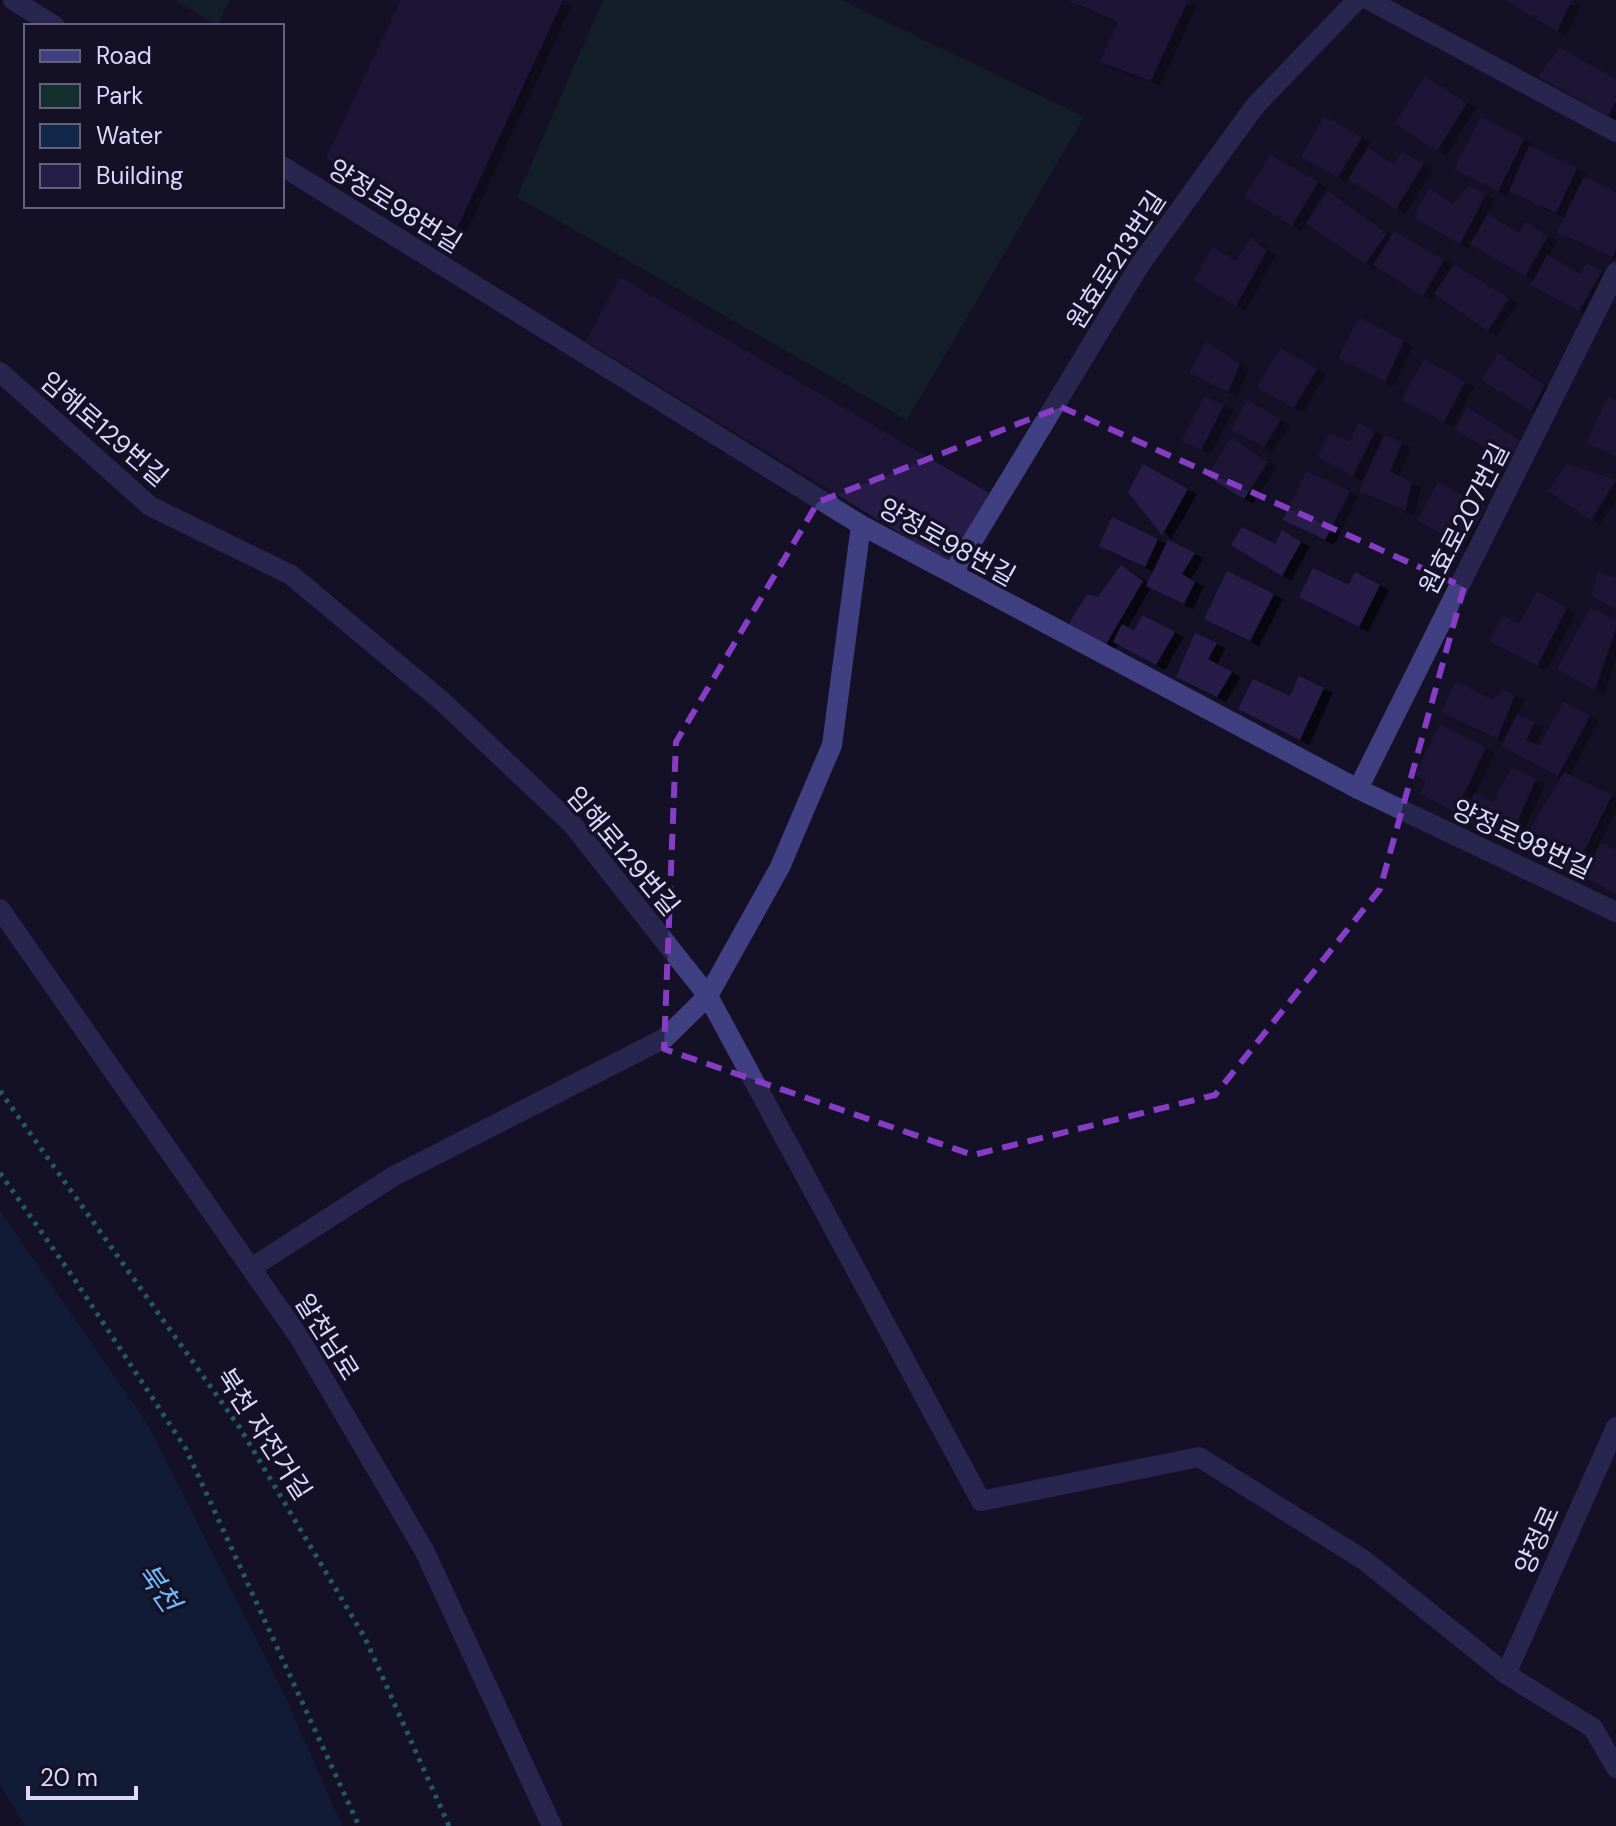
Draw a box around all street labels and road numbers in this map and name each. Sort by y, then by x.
street label: 양정로98번길 [322,151,468,261]
street label: 원효로213번길 [1059,184,1173,336]
street label: 임해로129번길 [33,364,175,494]
street label: 원효로207번길 [1411,437,1517,601]
street label: 양정로98번길 [873,490,1021,594]
street label: 임해로129번길 [559,779,687,923]
street label: 양정로98번길 [1446,792,1598,886]
street label: 알천남로 [287,1287,367,1387]
street label: 북천 자전거길 [209,1362,319,1506]
street label: 양정로 [1507,1500,1567,1580]

